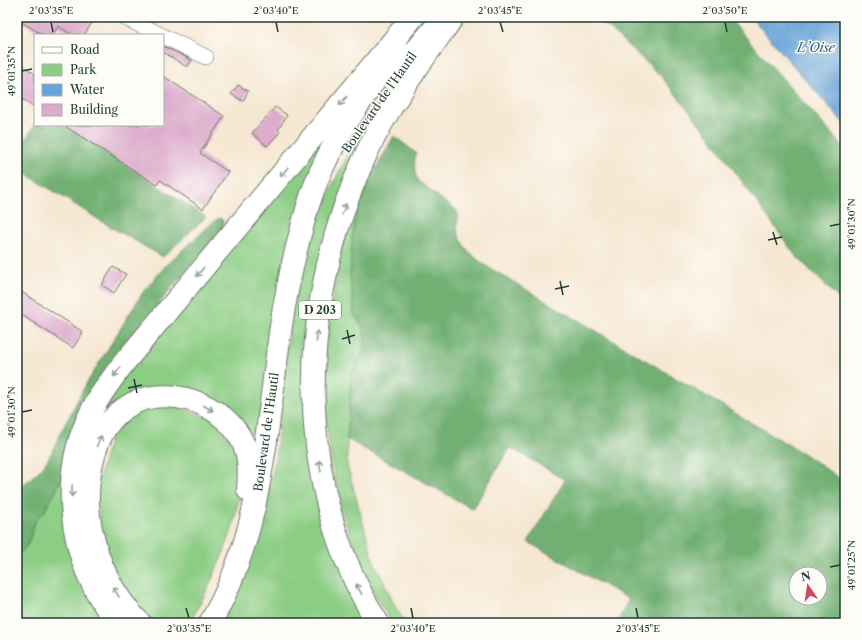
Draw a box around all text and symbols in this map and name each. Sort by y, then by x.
text: 2°03'35"E [29,4,73,17]
text: 2°03'40"E [253,4,299,17]
text: 2°03'45"E [478,4,522,17]
text: 2°03'50"E [702,4,748,17]
legend [34,34,164,126]
water label: L’Oise [796,39,836,55]
text: Road [70,42,100,57]
text: 49°01'35"N [5,46,18,96]
street label: Boulevard de l'Hautil [338,48,420,155]
text: Park [70,62,97,77]
text: Water [69,82,104,97]
one-way arrow [338,95,347,106]
text: Building [70,102,118,117]
one-way arrow [279,166,288,177]
text: 49°01'30"N [845,198,858,250]
one-way arrow [341,204,349,216]
one-way arrow [196,266,205,277]
road number: D 203 [299,301,341,319]
one-way arrow [313,330,320,343]
one-way arrow [113,366,121,377]
street label: Boulevard de l'Hautil [250,371,282,492]
text: 49°01'30"N [5,386,18,438]
one-way arrow [202,404,214,412]
one-way arrow [96,436,103,448]
one-way arrow [316,460,324,473]
one-way arrow [69,484,76,497]
text: 49°01'25"N [845,540,858,590]
north arrow [788,566,828,606]
text: N [800,568,812,584]
one-way arrow [355,583,362,595]
one-way arrow [112,587,120,598]
text: 2°03'35"E [167,622,211,635]
text: 2°03'40"E [390,622,436,635]
text: 2°03'45"E [616,622,660,635]

